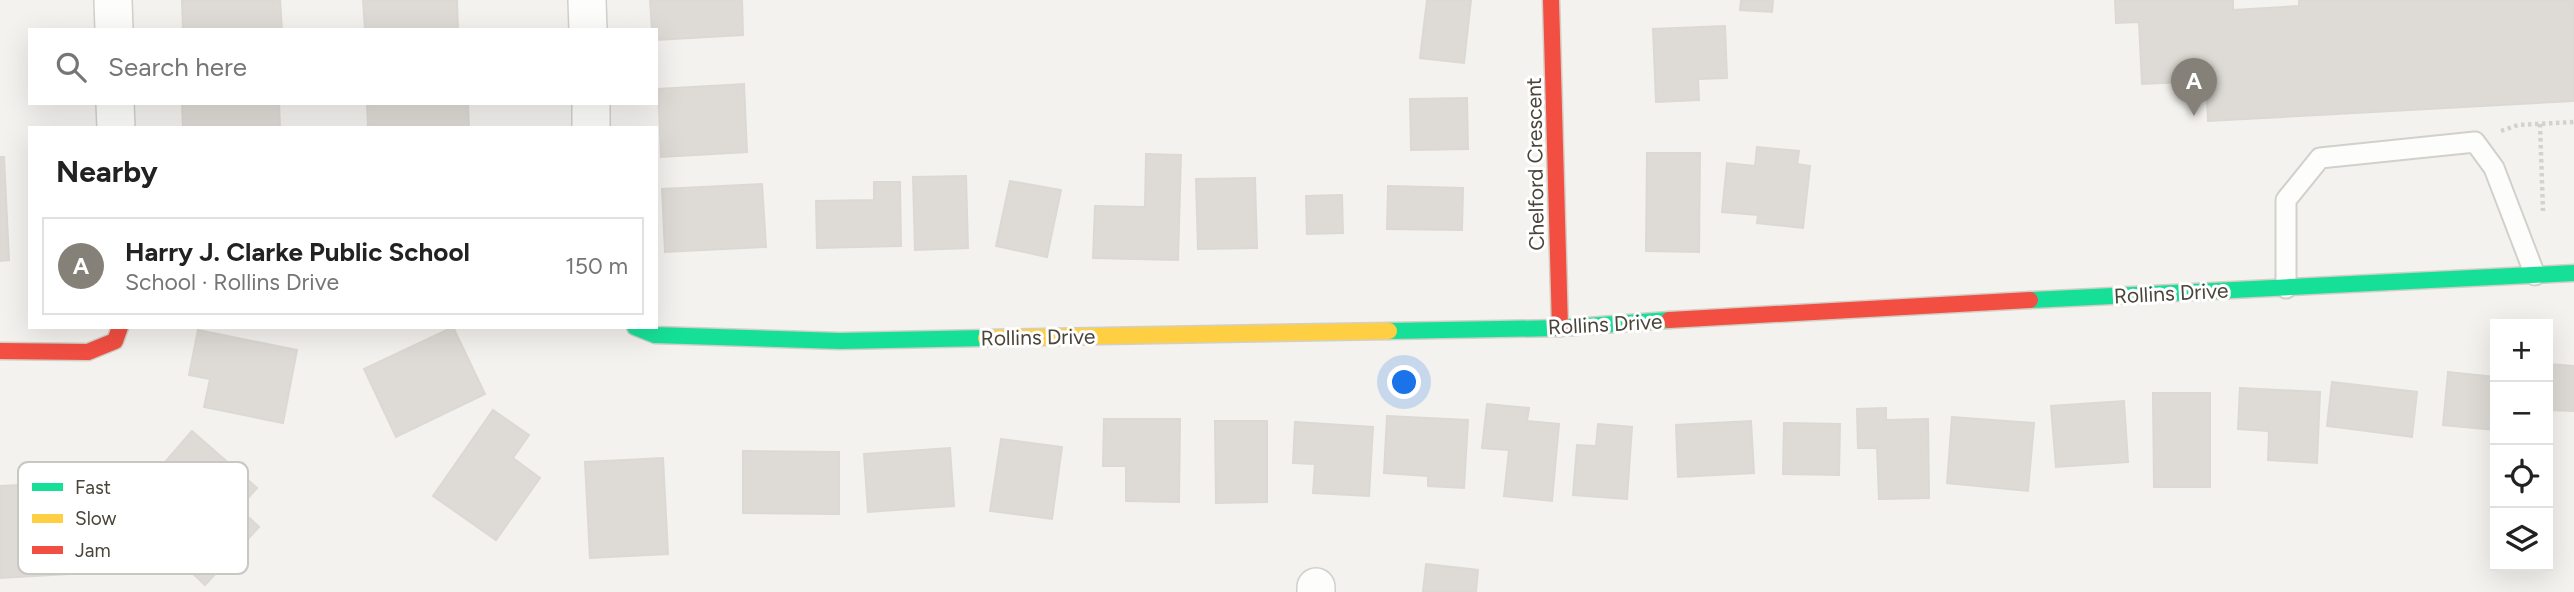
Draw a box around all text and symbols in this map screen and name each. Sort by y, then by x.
search box [28,28,658,105]
icon: search [52,48,90,86]
text: Search here [108,51,247,83]
pin: A [2171,58,2217,116]
street label: Chelford Crescent [1521,77,1549,251]
text: Nearby [56,153,158,190]
text: Harry J. Clarke Public School [125,236,470,268]
text: A [73,252,89,280]
text: 150 m [565,252,628,280]
text: School · Rollins Drive [125,268,339,296]
street label: Rollins Drive [2113,278,2229,308]
street label: Rollins Drive [1547,309,1663,339]
map controls [2490,319,2553,571]
button: + [2490,319,2553,382]
street label: Rollins Drive [980,324,1096,350]
your location [1387,365,1421,399]
button: − [2490,382,2553,445]
button: locate [2490,445,2553,508]
legend [18,462,248,574]
text: Fast [75,476,111,499]
text: Slow [75,507,117,530]
button: layers [2490,508,2553,571]
text: Jam [75,539,111,562]

